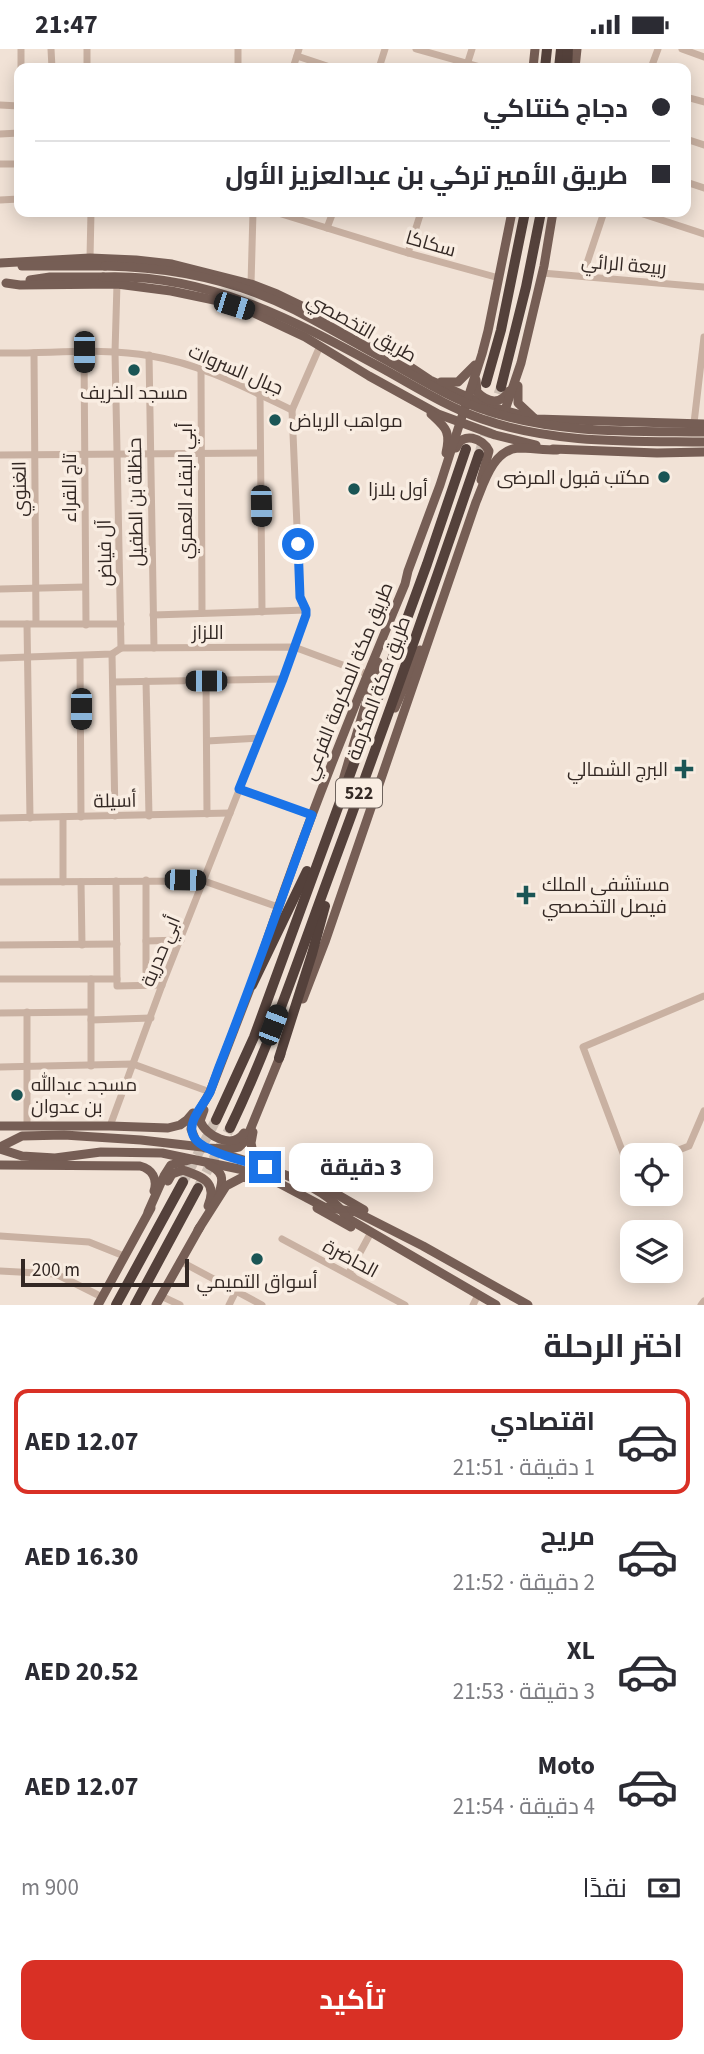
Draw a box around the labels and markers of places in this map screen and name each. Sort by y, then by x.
marker: مسجد الخريف [126,362,142,378]
place label: مسجد الخريف [80,380,188,407]
place label: مواهب الرياض [289,408,403,435]
marker: مواهب الرياض [267,412,283,428]
place label: مكتب قبول المرضى [497,465,650,492]
marker: مكتب قبول المرضى [656,469,672,485]
place label: أول بلازا [368,477,428,504]
marker: أول بلازا [346,481,362,497]
place label: البرج الشمالي [567,757,668,784]
marker: البرج الشمالي [674,759,694,779]
place label: مستشفى الملك فيصل التخصصي [542,872,670,921]
marker: مستشفى الملك فيصل التخصصي [516,885,536,905]
place label: مسجد عبدالله بن عدوان [31,1072,137,1121]
marker: مسجد عبدالله بن عدوان [9,1087,25,1103]
marker: أسواق التميمي [249,1251,265,1267]
place label: أسواق التميمي [196,1269,318,1296]

